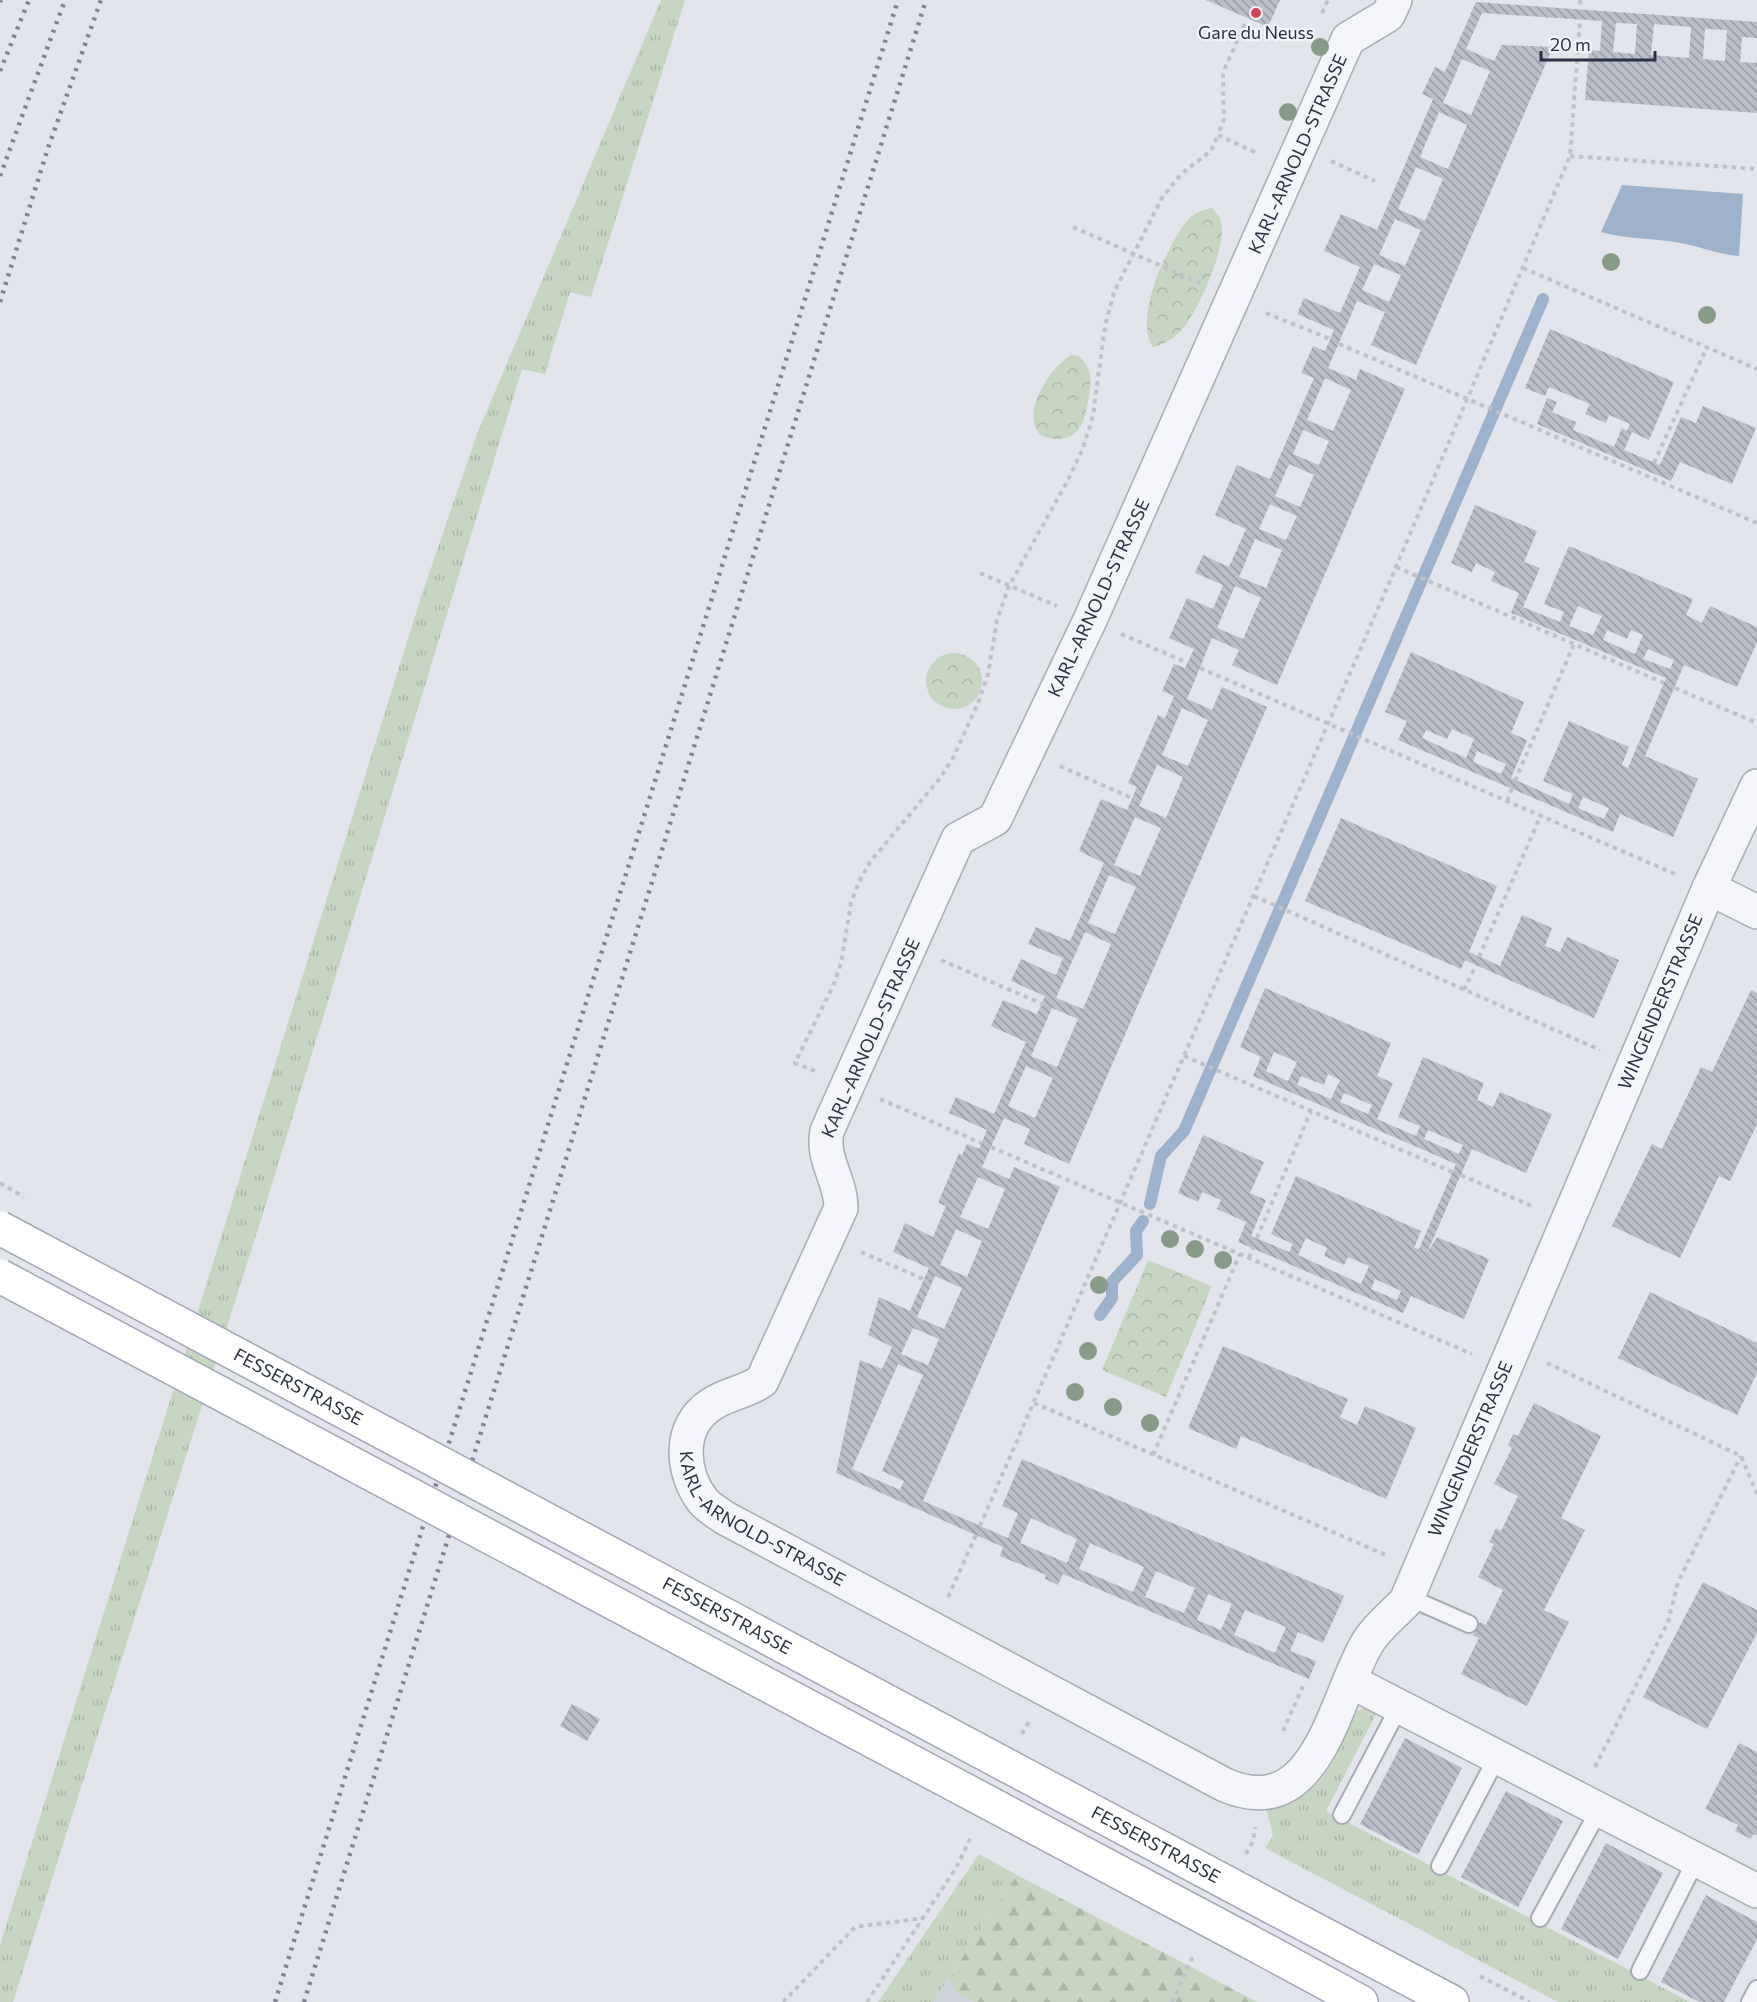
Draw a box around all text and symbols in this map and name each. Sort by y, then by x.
marker: Gare du Neuss [1249,6,1263,20]
place label: Gare du Neuss [1198,21,1314,43]
scale bar [1541,24,1655,62]
text: 20 m [1550,33,1591,55]
street label: KARL-ARNOLD-STRASSE [1243,50,1351,257]
street label: KARL-ARNOLD-STRASSE [1042,495,1154,700]
street label: WINGENDERSTRASSE [1613,910,1707,1093]
street label: KARL-ARNOLD-STRASSE [816,934,924,1141]
street label: FESSERSTRASSE [230,1343,367,1430]
street label: WINGENDERSTRASSE [1423,1358,1517,1540]
street label: KARL-ARNOLD-STRASSE [676,1450,849,1590]
street label: FESSERSTRASSE [659,1572,796,1659]
street label: FESSERSTRASSE [1088,1801,1224,1887]

